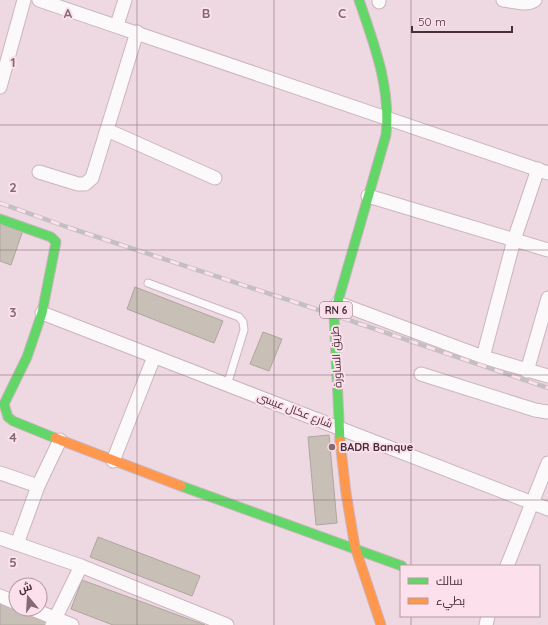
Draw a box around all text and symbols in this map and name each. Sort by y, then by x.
text: A [64,5,73,21]
text: B [202,5,210,21]
text: C [338,5,346,21]
scale bar [412,8,512,34]
text: 50 m [418,14,446,29]
text: 1 [10,54,16,70]
text: 2 [9,179,17,195]
road number: RN 6 [320,302,352,318]
text: 3 [10,304,17,320]
street label: طريق الساورة [327,326,345,388]
street label: شارع عكال عيسى [255,389,335,432]
text: 4 [9,429,17,445]
place label: BADR Banque [340,440,414,454]
marker: BADR Banque [327,442,337,452]
text: 5 [9,554,17,570]
legend [400,565,540,617]
text: سالك [436,573,463,588]
north arrow [8,577,48,617]
text: ش [16,579,34,596]
text: بطيء [436,593,465,611]

